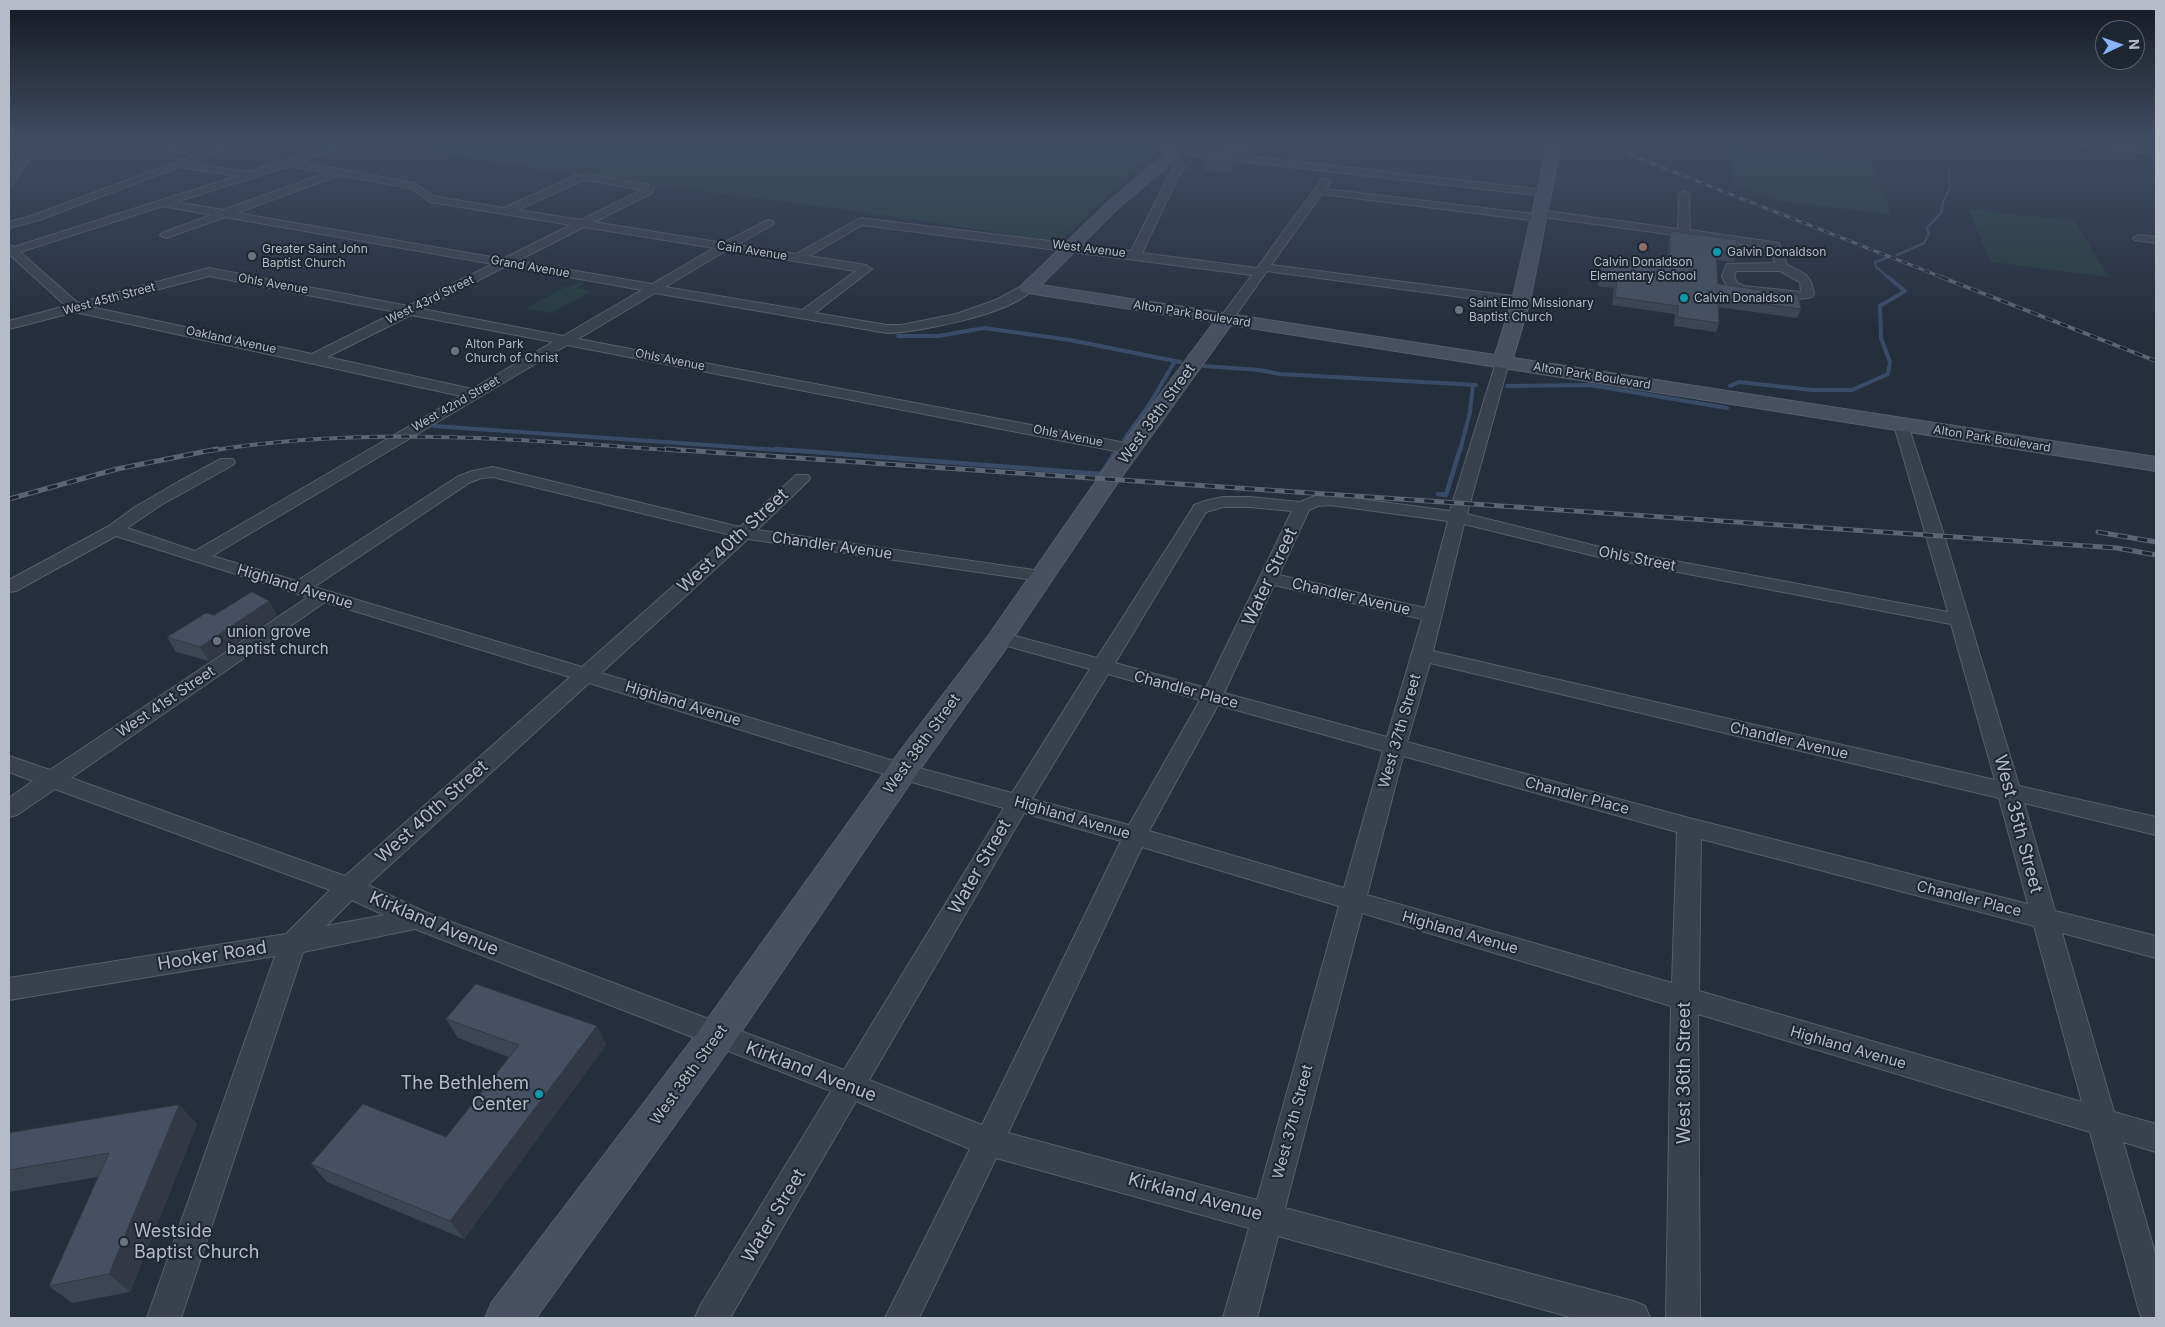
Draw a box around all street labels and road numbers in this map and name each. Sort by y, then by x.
street label: West Avenue [1051,237,1127,261]
street label: Cain Avenue [716,238,788,264]
street label: Grand Avenue [489,253,571,281]
street label: Ohls Avenue [237,271,309,297]
street label: West 43rd Street [384,273,476,327]
street label: West 45th Street [61,280,157,318]
street label: Alton Park Boulevard [1132,298,1252,330]
street label: Oakland Avenue [184,323,278,357]
street label: Ohls Avenue [634,346,706,374]
street label: Alton Park Boulevard [1532,360,1652,392]
street label: West 38th Street [1115,361,1199,467]
street label: West 42nd Street [410,373,502,435]
street label: Ohls Avenue [1032,422,1104,450]
street label: Alton Park Boulevard [1932,423,2052,455]
street label: West 40th Street [673,484,793,598]
street label: Water Street [1238,525,1302,629]
street label: Chandler Avenue [771,529,893,563]
street label: Ohls Street [1597,543,1677,575]
street label: Highland Avenue [235,561,355,613]
street label: Chandler Avenue [1290,575,1412,619]
street label: West 41st Street [113,662,219,742]
street label: Chandler Place [1132,667,1240,713]
street label: West 37th Street [1375,672,1425,790]
street label: Highland Avenue [623,678,743,730]
street label: West 38th Street [880,691,964,797]
street label: Chandler Avenue [1728,719,1850,763]
street label: West 35th Street [1989,753,2047,895]
street label: West 40th Street [371,756,493,868]
street label: Chandler Place [1523,773,1631,819]
street label: Highland Avenue [1012,793,1132,843]
street label: Water Street [944,816,1016,918]
street label: Chandler Place [1915,877,2023,921]
street label: Kirkland Avenue [366,887,502,961]
street label: Highland Avenue [1400,908,1520,958]
street label: Hooker Road [156,937,268,975]
street label: West 36th Street [1674,1002,1696,1144]
street label: West 38th Street [647,1022,731,1128]
street label: Highland Avenue [1788,1023,1908,1073]
street label: Kirkland Avenue [743,1037,879,1107]
street label: West 37th Street [1269,1063,1317,1181]
street label: Water Street [738,1165,810,1267]
street label: Kirkland Avenue [1126,1169,1264,1225]

